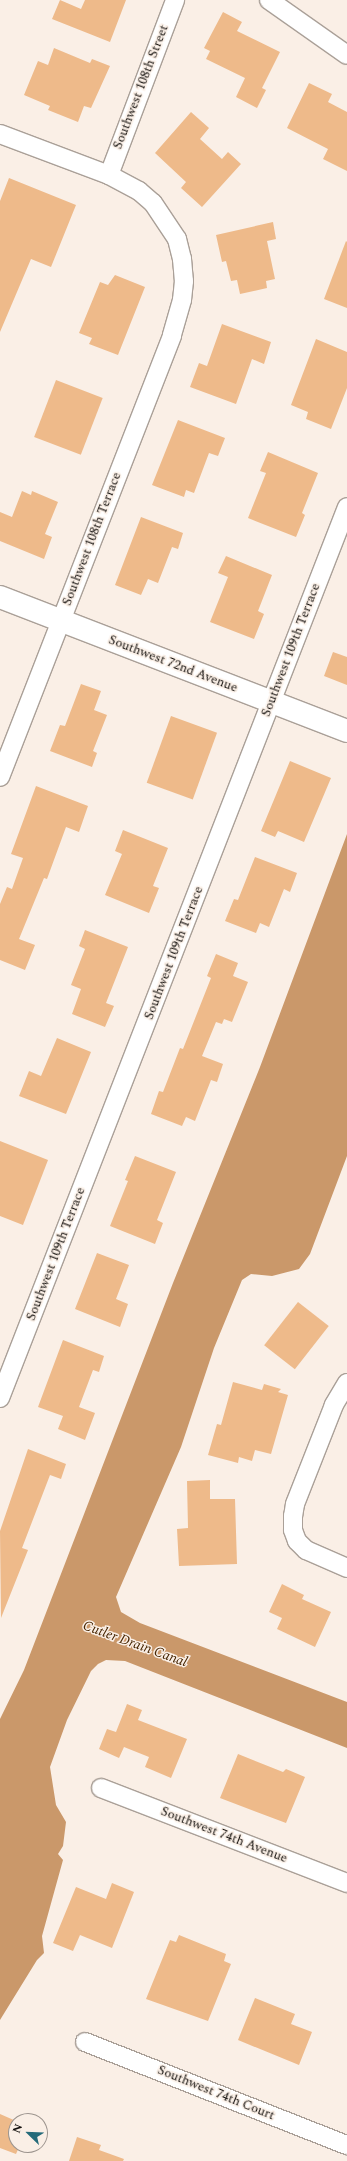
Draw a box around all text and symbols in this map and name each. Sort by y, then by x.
street label: Southwest 108th Street [110,23,172,151]
street label: Southwest 108th Terrace [59,470,125,608]
street label: Southwest 109th Terrace [258,581,324,719]
street label: Southwest 72nd Avenue [106,632,240,696]
street label: Southwest 109th Terrace [141,884,207,1022]
street label: Southwest 109th Terrace [23,1185,89,1323]
water label: Cutler Drain Canal [80,1617,190,1671]
street label: Southwest 74th Avenue [159,1804,289,1866]
street label: Southwest 74th Court [155,2062,277,2124]
north arrow [8,2113,48,2153]
text: N [8,2121,27,2136]

